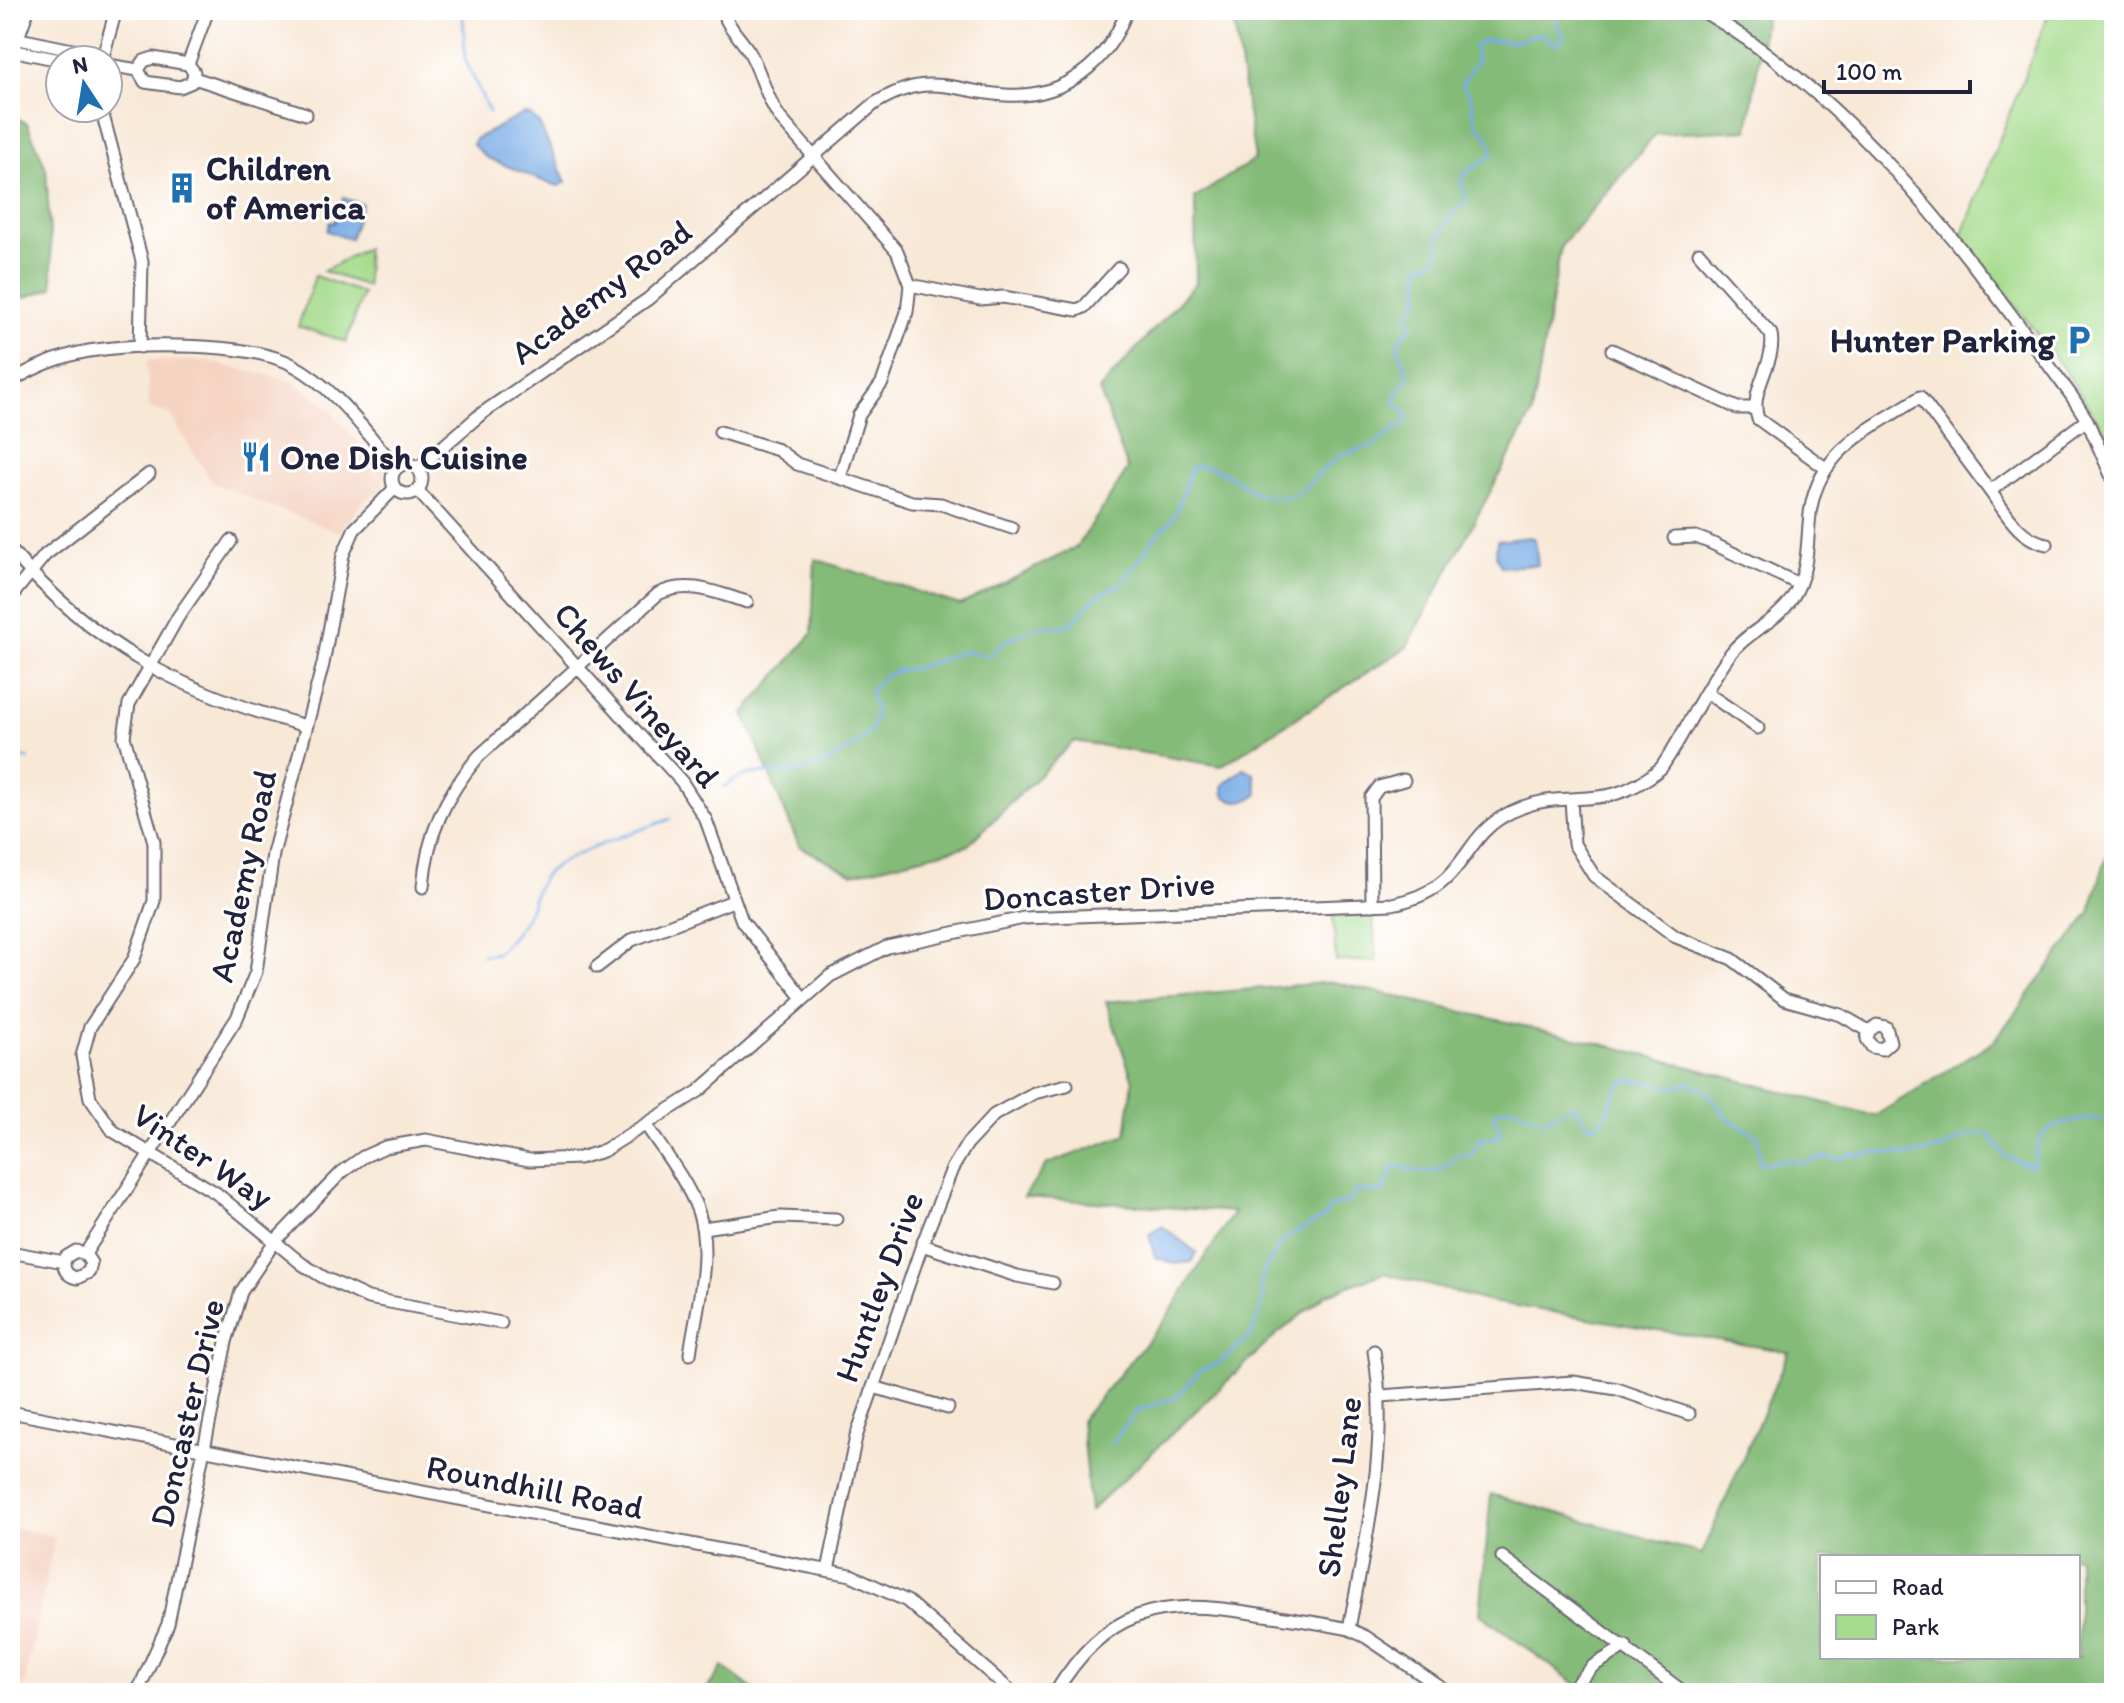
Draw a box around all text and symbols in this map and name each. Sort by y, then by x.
north arrow [44,44,124,124]
scale bar [1824,44,1970,94]
text: N [70,50,90,80]
text: 100 m [1836,57,1902,86]
place label: Children of America [206,148,365,228]
building icon: Children of America [165,171,199,205]
street label: Academy Road [503,211,699,373]
place label: Hunter Parking [1830,320,2056,361]
parking icon: Hunter Parking [2062,323,2096,357]
place label: One Dish Cuisine [280,437,528,478]
restaurant icon: One Dish Cuisine [239,440,273,474]
street label: Chews Vineyard [545,594,729,796]
street label: Academy Road [201,766,285,986]
street label: Doncaster Drive [981,862,1217,920]
street label: Vinter Way [125,1094,281,1218]
street label: Huntley Drive [826,1186,932,1388]
street label: Doncaster Drive [141,1295,233,1531]
street label: Shelley Lane [1308,1394,1370,1580]
street label: Roundhill Road [423,1446,648,1528]
legend [1820,1555,2080,1659]
text: Road [1892,1572,1944,1601]
text: Park [1892,1612,1939,1641]

